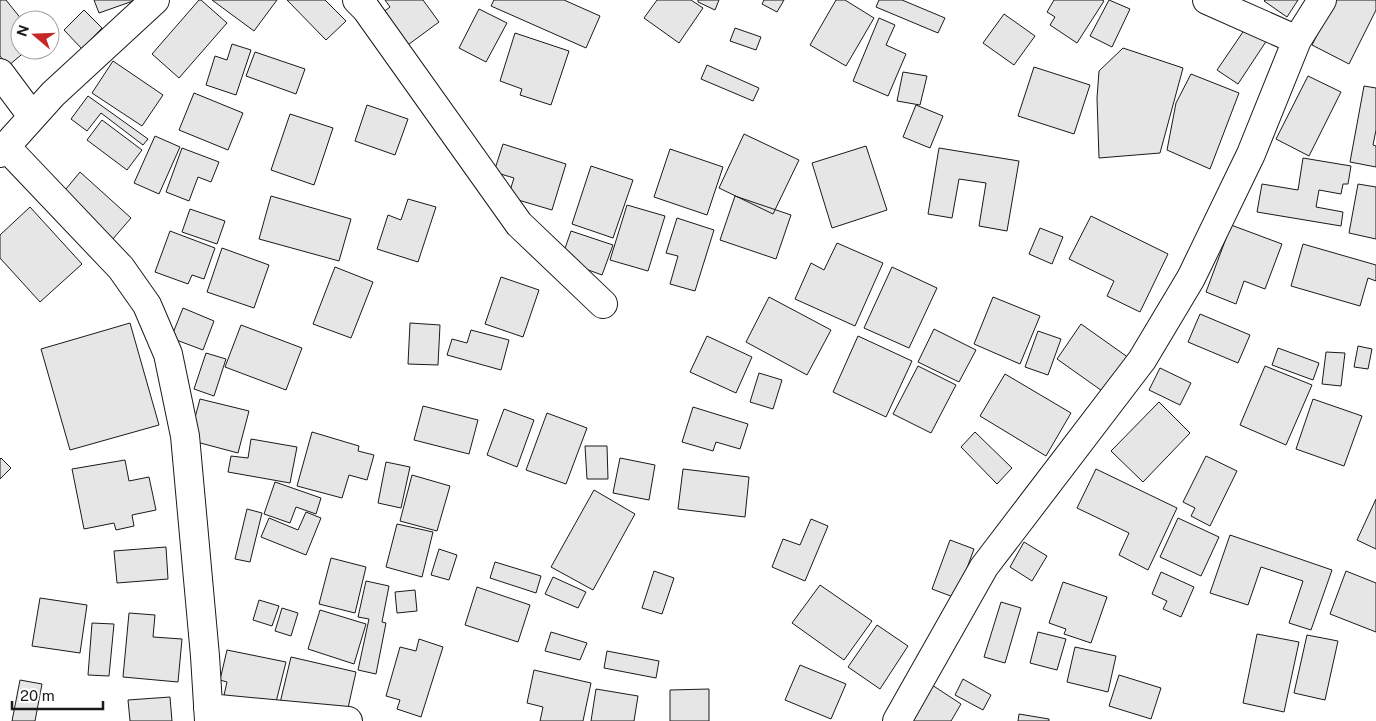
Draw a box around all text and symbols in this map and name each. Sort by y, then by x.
north arrow [10,10,60,60]
text: N [13,23,32,39]
scale bar [12,678,104,710]
text: 20 m [20,687,55,704]

